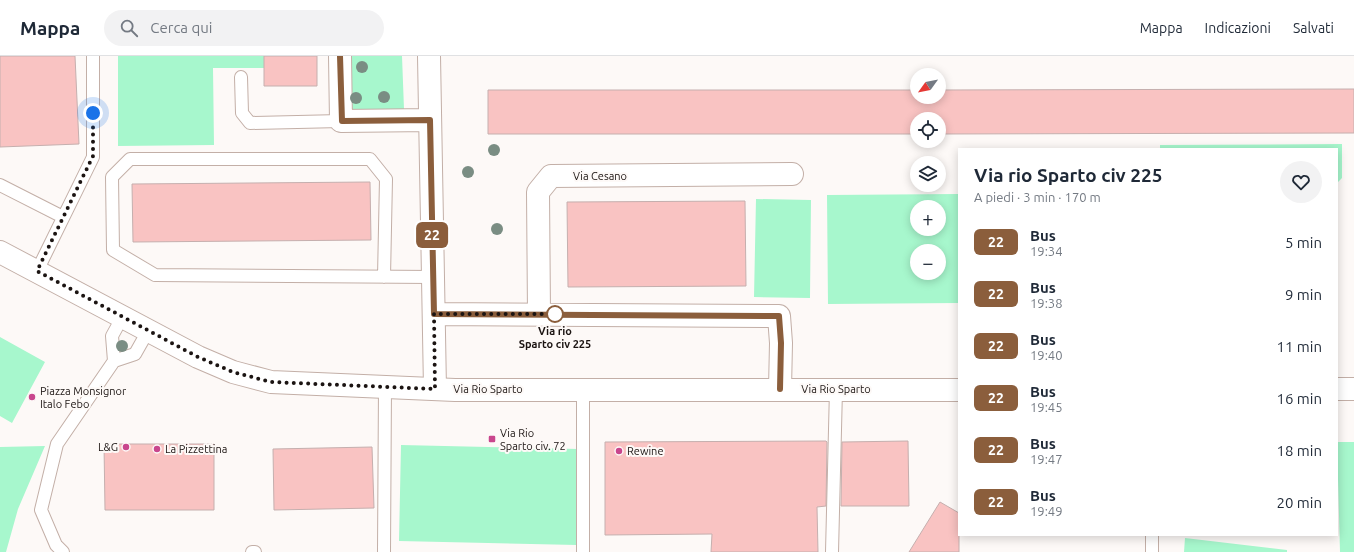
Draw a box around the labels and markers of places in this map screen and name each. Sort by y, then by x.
marker: Via rio Sparto civ 225 [546,305,564,323]
place label: Via rio Sparto civ 225 [519,325,591,350]
place label: Piazza Monsignor Italo Febo [40,385,127,410]
marker: Piazza Monsignor Italo Febo [27,392,37,402]
place label: Via Rio Sparto civ. 72 [500,427,566,452]
marker: Via Rio Sparto civ. 72 [487,434,497,444]
place label: L&G [98,441,118,453]
marker: L&G [121,442,131,452]
place label: La Pizzettina [165,443,227,455]
marker: La Pizzettina [152,444,162,454]
place label: Rewine [627,445,663,457]
marker: Rewine [614,446,624,456]

